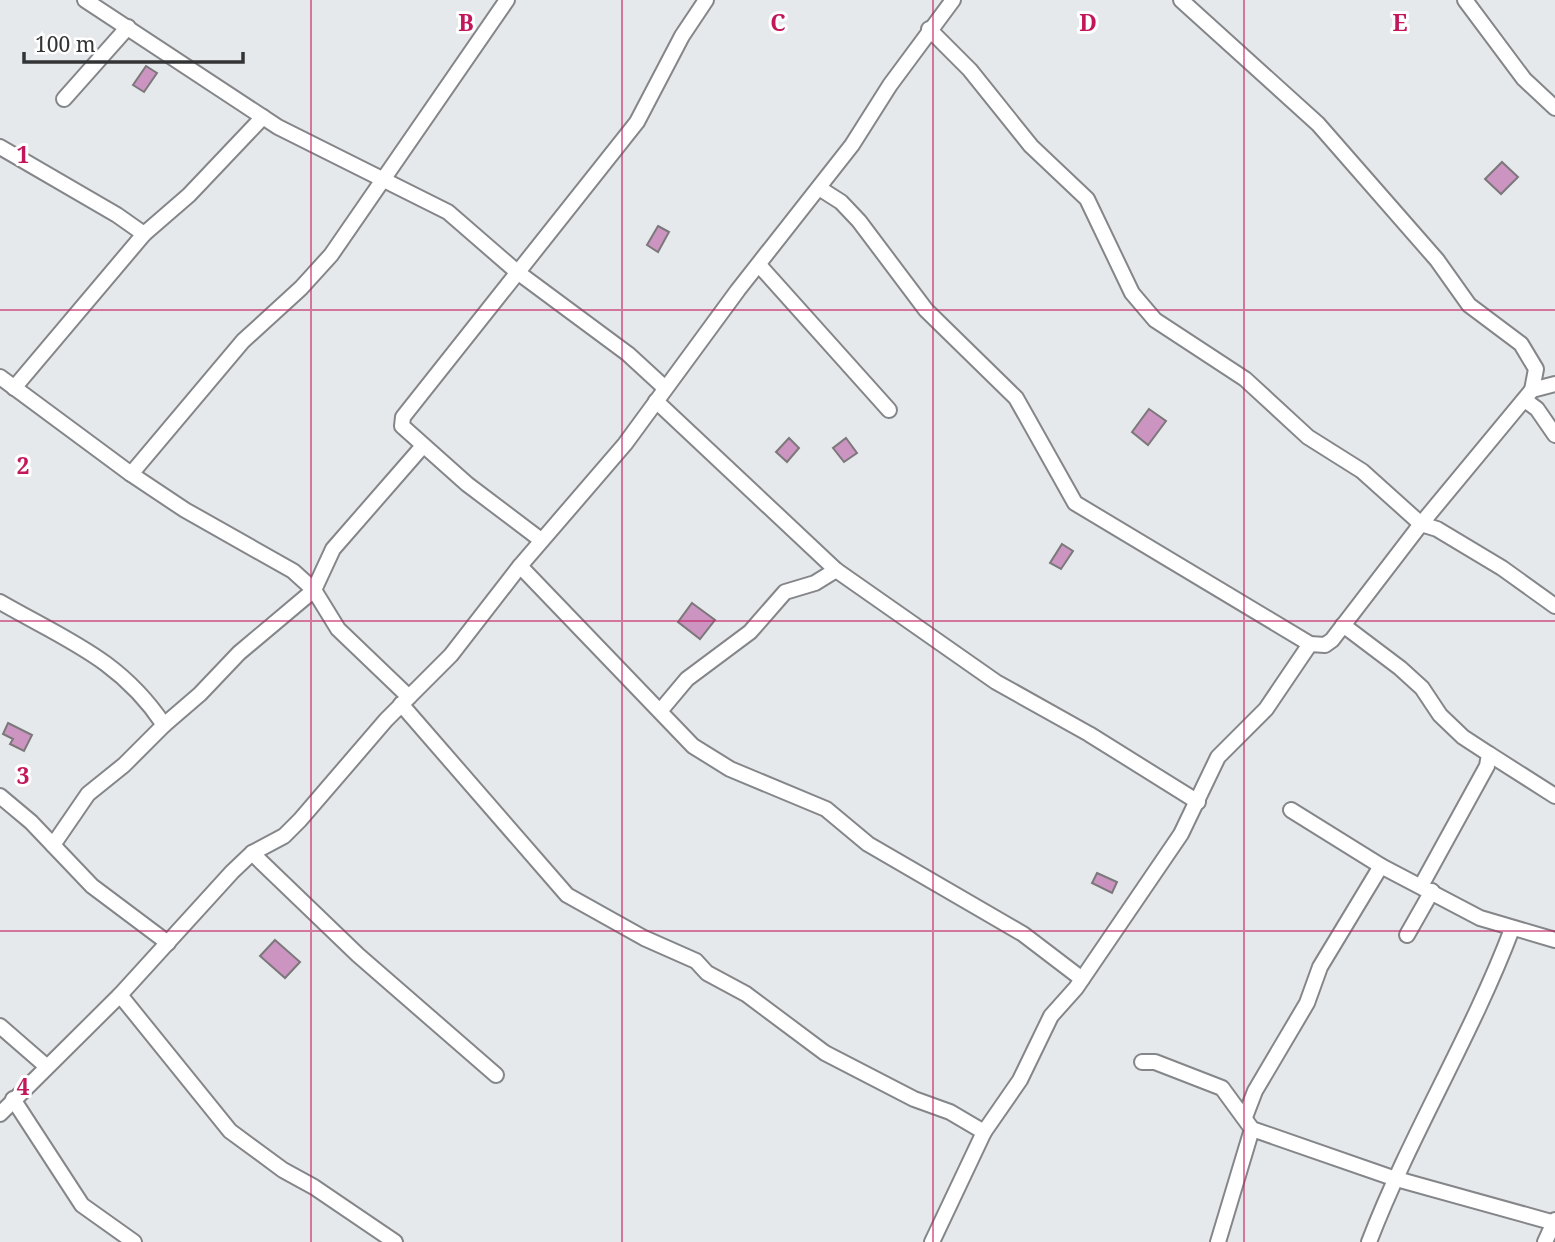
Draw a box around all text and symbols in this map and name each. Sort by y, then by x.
text: B [458,6,474,38]
text: C [770,6,786,38]
text: D [1079,6,1097,38]
text: E [1392,6,1408,38]
scale bar [24,21,243,65]
text: 100 m [35,30,96,58]
text: 1 [17,138,30,170]
text: 2 [17,449,30,481]
text: 3 [17,759,30,791]
text: 4 [17,1070,30,1102]

